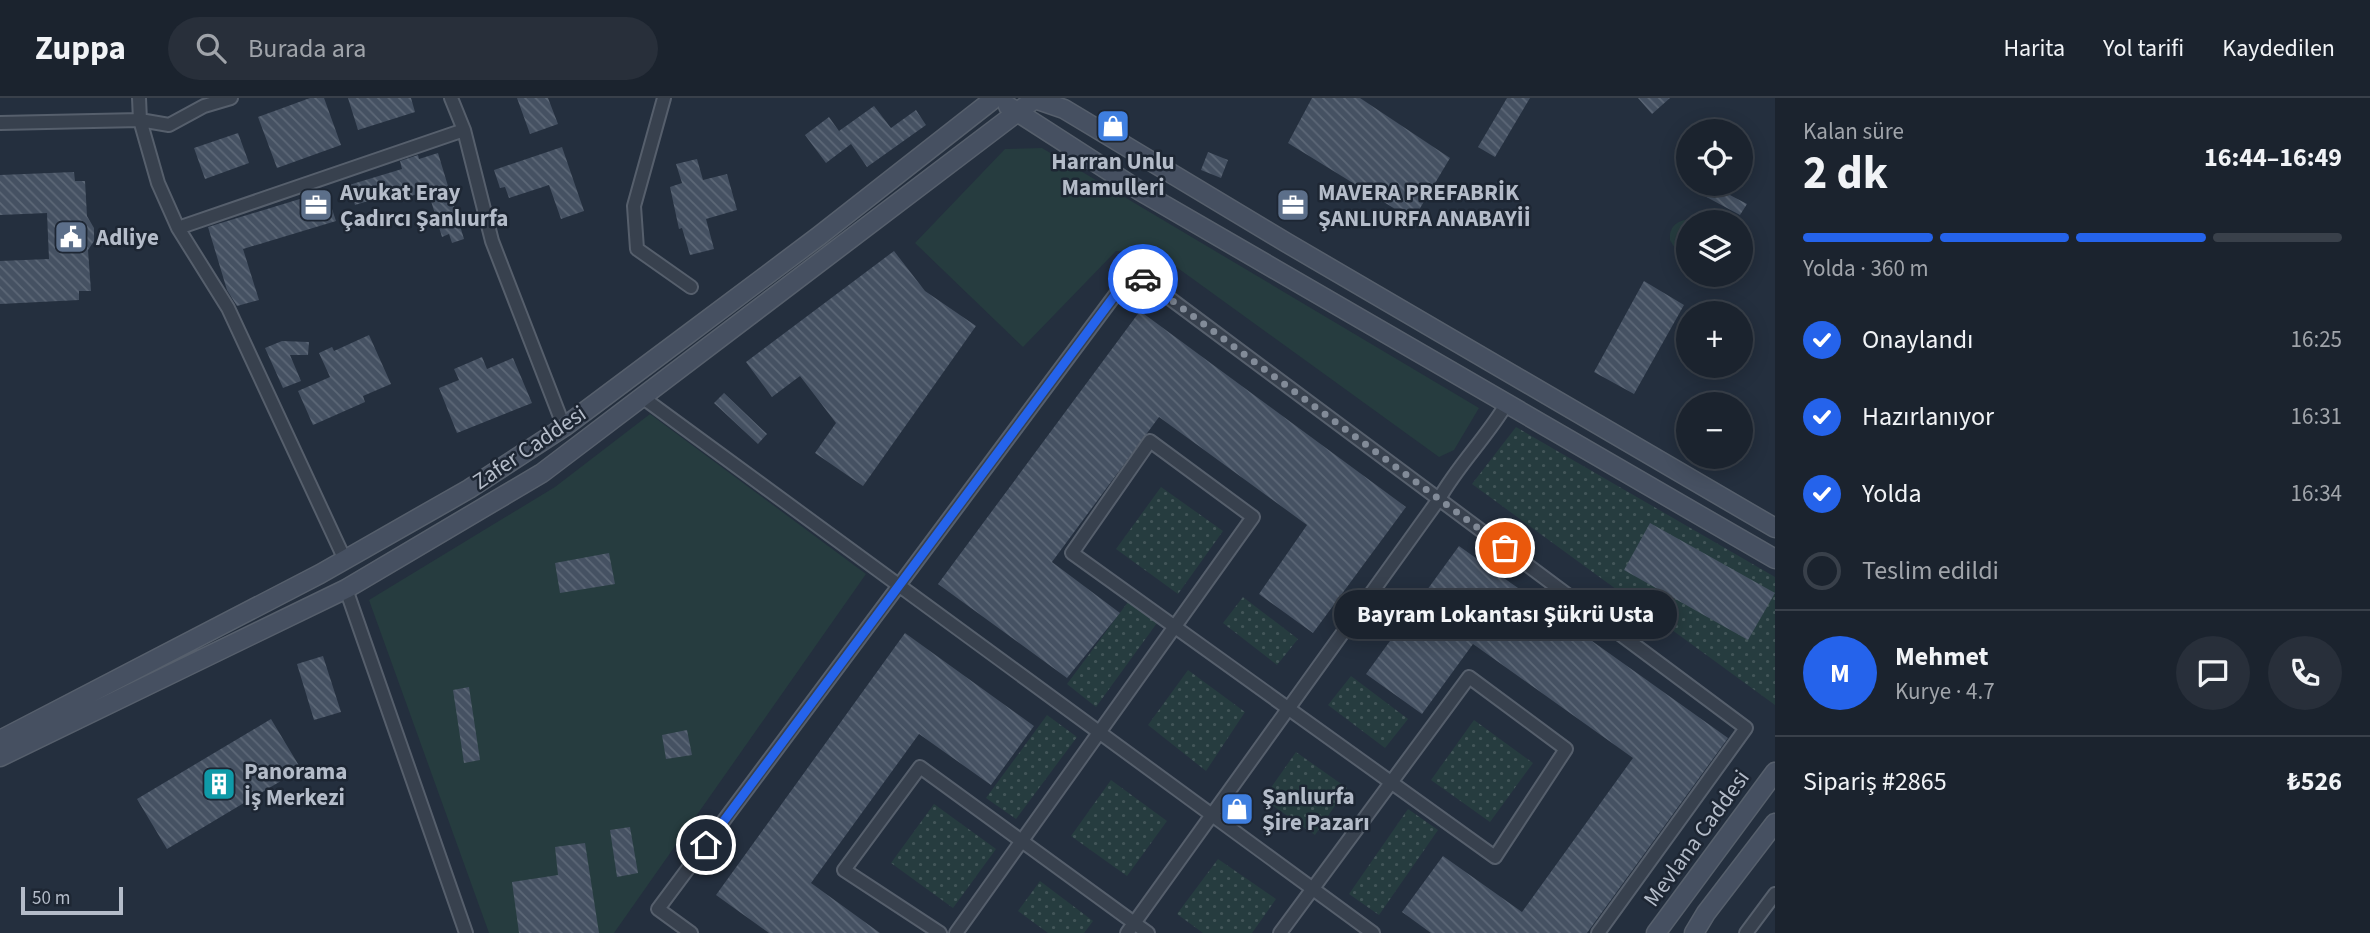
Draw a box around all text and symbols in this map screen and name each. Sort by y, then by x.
search box [168,17,658,80]
text: Zuppa [35,25,126,72]
icon: search [192,29,230,67]
text: Burada ara [248,30,366,67]
text: Harita [2003,31,2065,66]
text: Yol tarifi [2103,31,2184,66]
text: Kaydedilen [2222,31,2335,66]
shop icon: Harran Unlu Mamulleri [1094,107,1132,145]
text: Kalan süre [1803,115,1904,148]
map controls [1676,119,1753,469]
button: locate [1676,119,1753,196]
text: 16:44–16:49 [2204,139,2342,176]
text: 2 dk [1803,141,1888,206]
place label: Harran Unlu Mamulleri [1051,145,1175,204]
place label: Avukat Eray Çadırcı Şanlıurfa [339,176,508,235]
place label: MAVERA PREFABRİK ŞANLIURFA ANABAYİİ [1318,176,1531,235]
office icon: Avukat Eray Çadırcı Şanlıurfa [297,186,335,224]
office icon: MAVERA PREFABRİK ŞANLIURFA ANABAYİİ [1274,186,1312,224]
button: layers [1676,210,1753,287]
public building icon: Adliye [52,218,90,256]
place label: Adliye [95,221,159,254]
courier [1108,244,1178,314]
text: Yolda · 360 m [1803,252,1929,285]
icon: car [1124,260,1162,298]
button: + [1676,301,1753,378]
icon: check [1803,321,1841,359]
text: Onaylandı [1862,321,1974,358]
text: 16:25 [2291,323,2342,356]
button: − [1676,392,1753,469]
street label: Zafer Caddesi [466,397,593,498]
icon: check [1803,398,1841,436]
text: Hazırlanıyor [1862,398,1994,435]
text: 16:31 [2291,400,2342,433]
icon: check [1803,475,1841,513]
text: Yolda [1862,475,1922,512]
text: 16:34 [2291,477,2342,510]
pin [1475,518,1535,578]
icon: bag [1486,529,1524,567]
text: Teslim edildi [1862,552,1999,589]
callout: Bayram Lokantası Şükrü Usta [1334,590,1676,639]
text: Bayram Lokantası Şükrü Usta [1357,598,1654,631]
button: chat [2176,636,2250,710]
button: phone [2268,636,2342,710]
text: Mehmet [1895,638,1989,675]
text: M [1830,655,1850,692]
text: Kurye · 4.7 [1895,675,1995,708]
place label: Panorama İş Merkezi [244,755,347,814]
street label: Mevlana Caddesi [1635,763,1757,914]
text: Sipariş #2865 [1803,763,1947,800]
text: ₺526 [2287,763,2342,800]
building icon: Panorama İş Merkezi [200,765,238,803]
place label: Şanlıurfa Şire Pazarı [1262,780,1370,839]
shop icon: Şanlıurfa Şire Pazarı [1218,790,1256,828]
pin [676,815,736,875]
icon: home [687,826,725,864]
scale bar [21,884,122,916]
text: 50 m [32,885,70,912]

